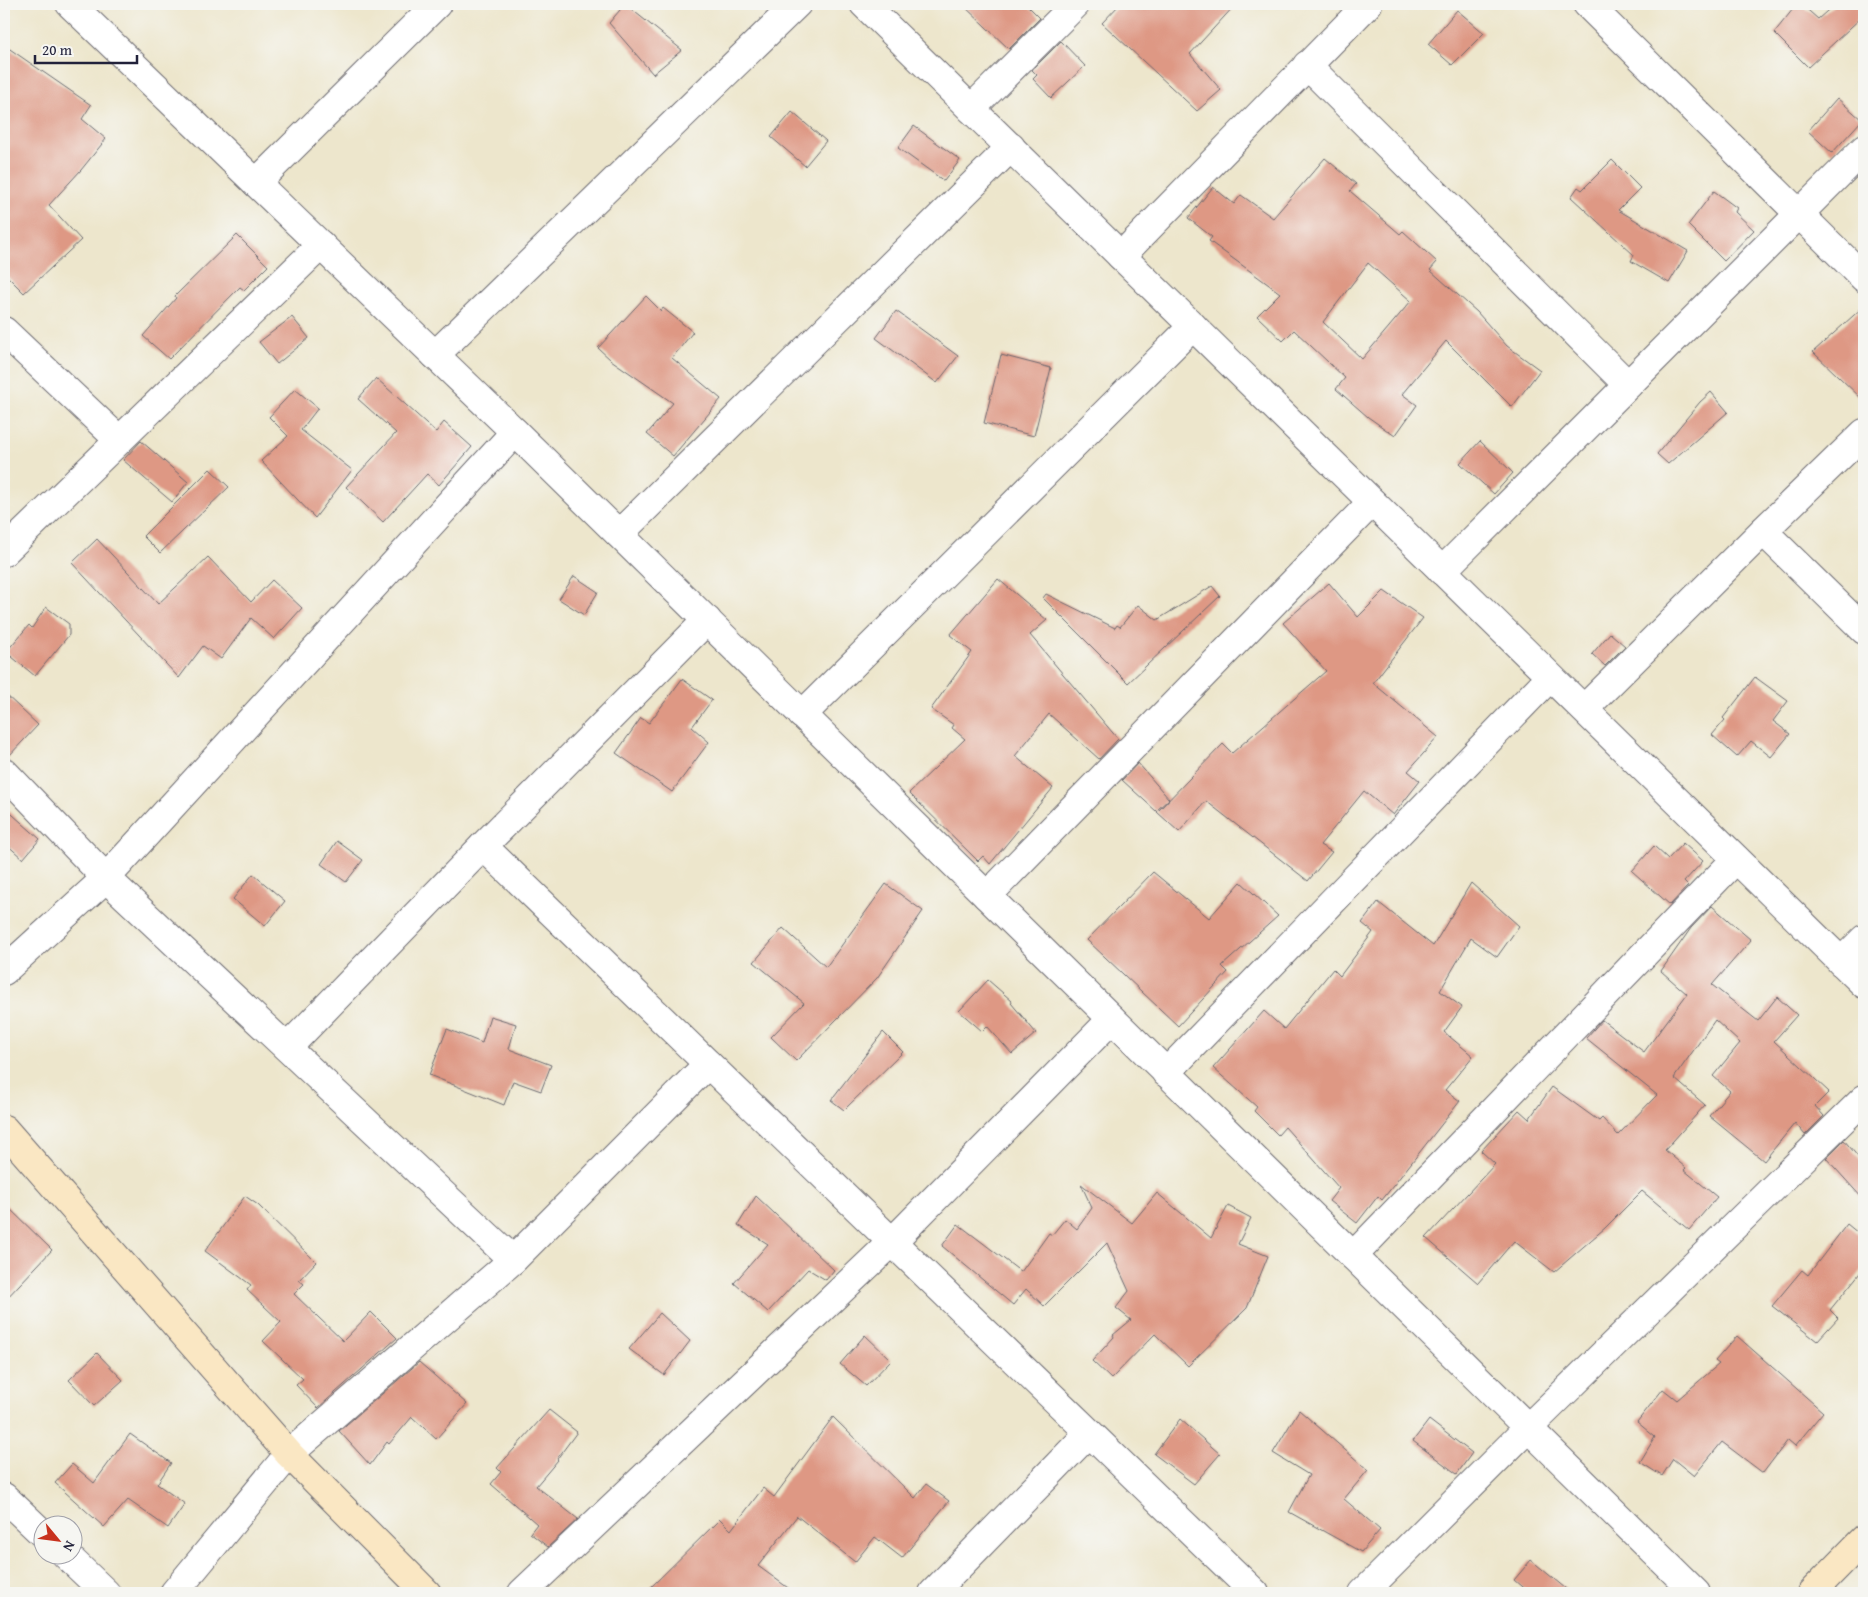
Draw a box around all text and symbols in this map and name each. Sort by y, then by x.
scale bar [35,32,138,64]
text: 20 m [42,39,73,60]
north arrow [32,1514,82,1564]
text: N [58,1537,80,1556]

